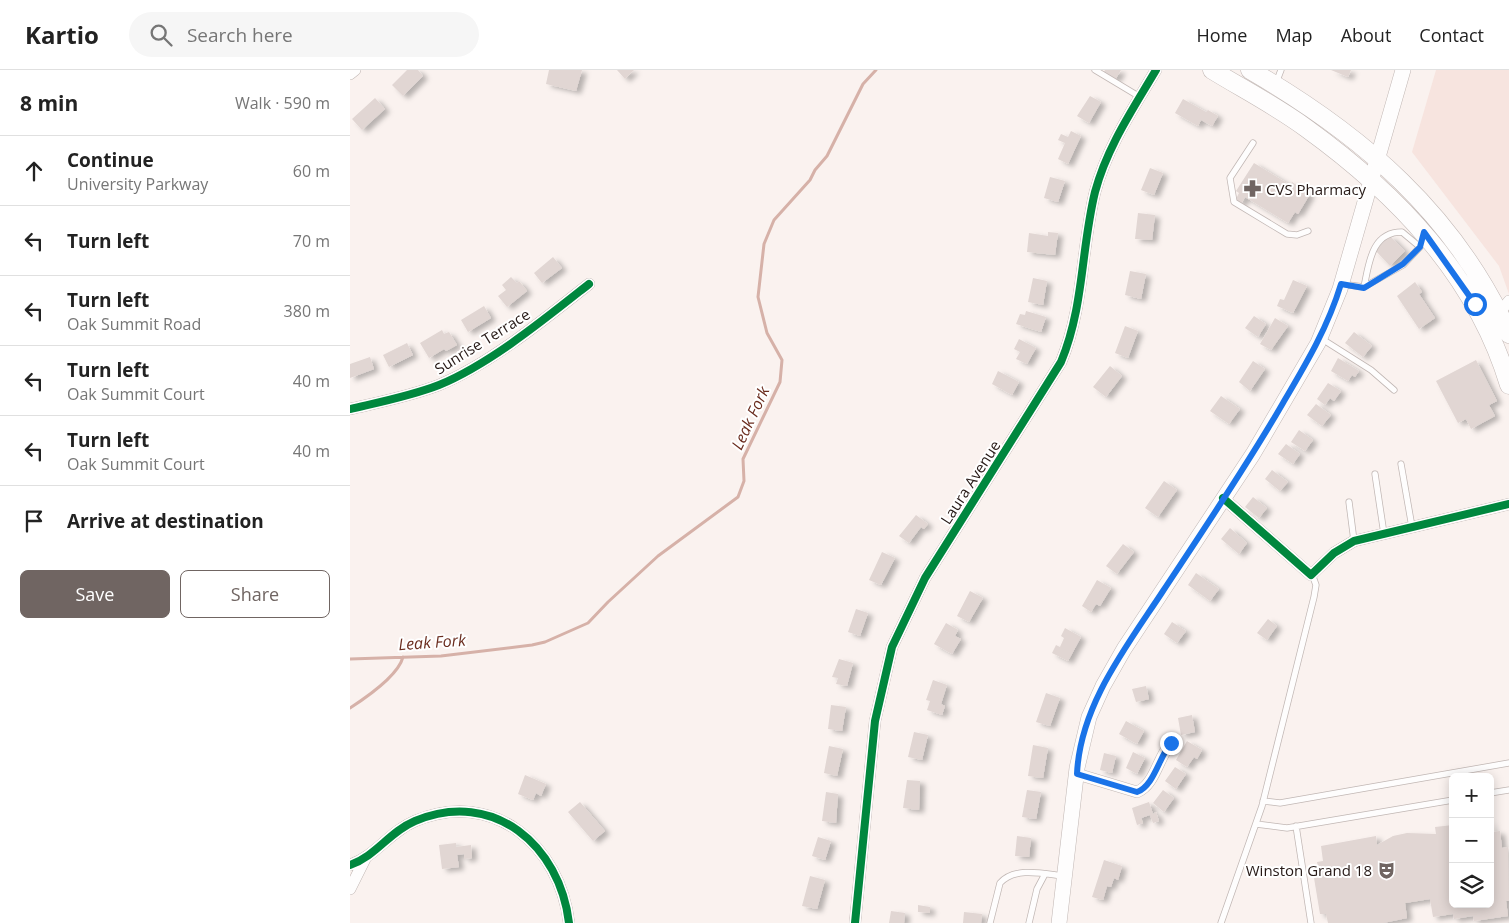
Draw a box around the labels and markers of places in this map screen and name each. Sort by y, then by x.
pharmacy icon: CVS Pharmacy [1242,179,1262,199]
place label: CVS Pharmacy [1266,179,1367,199]
place label: Winston Grand 18 [1246,860,1372,880]
theatre icon: Winston Grand 18 [1376,860,1396,880]

